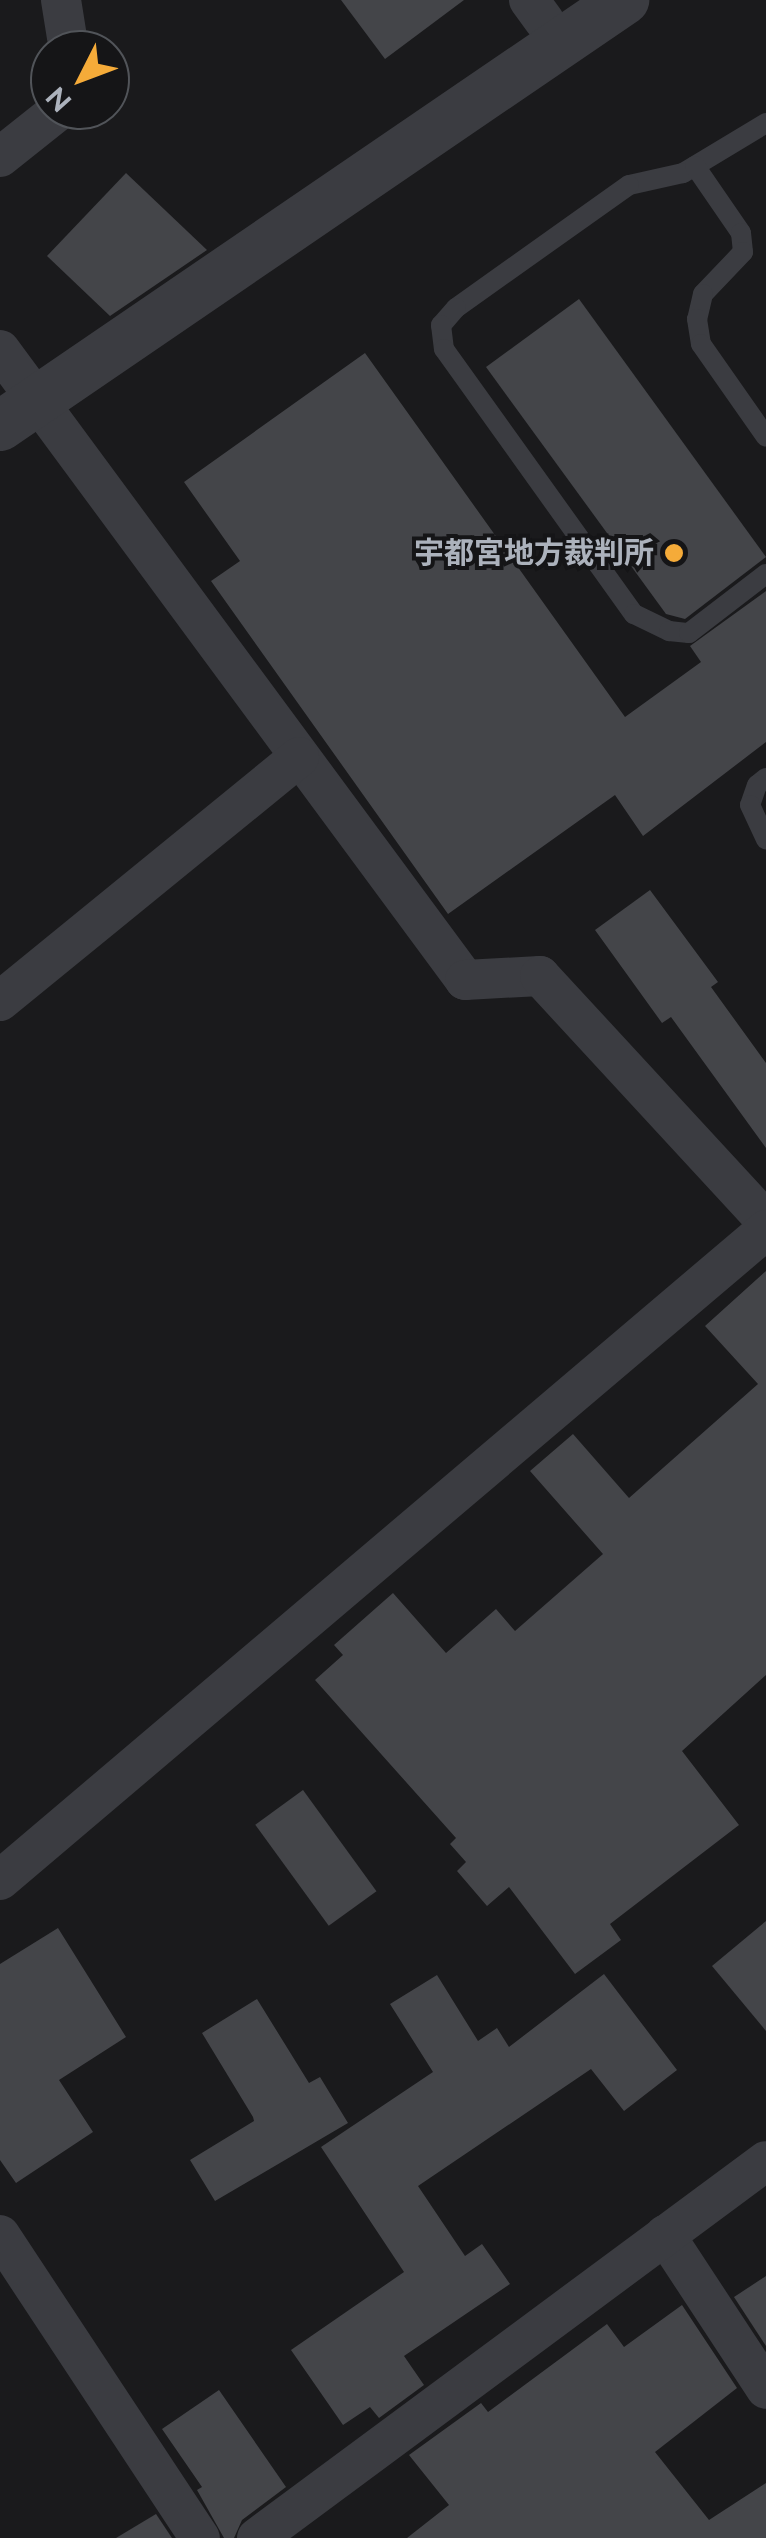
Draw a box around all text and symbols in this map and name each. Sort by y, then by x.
north arrow [30,30,130,130]
text: N [39,80,78,118]
place label: 宇都宮地方裁判所 [414,535,654,571]
marker: 宇都宮地方裁判所 [663,542,685,564]

